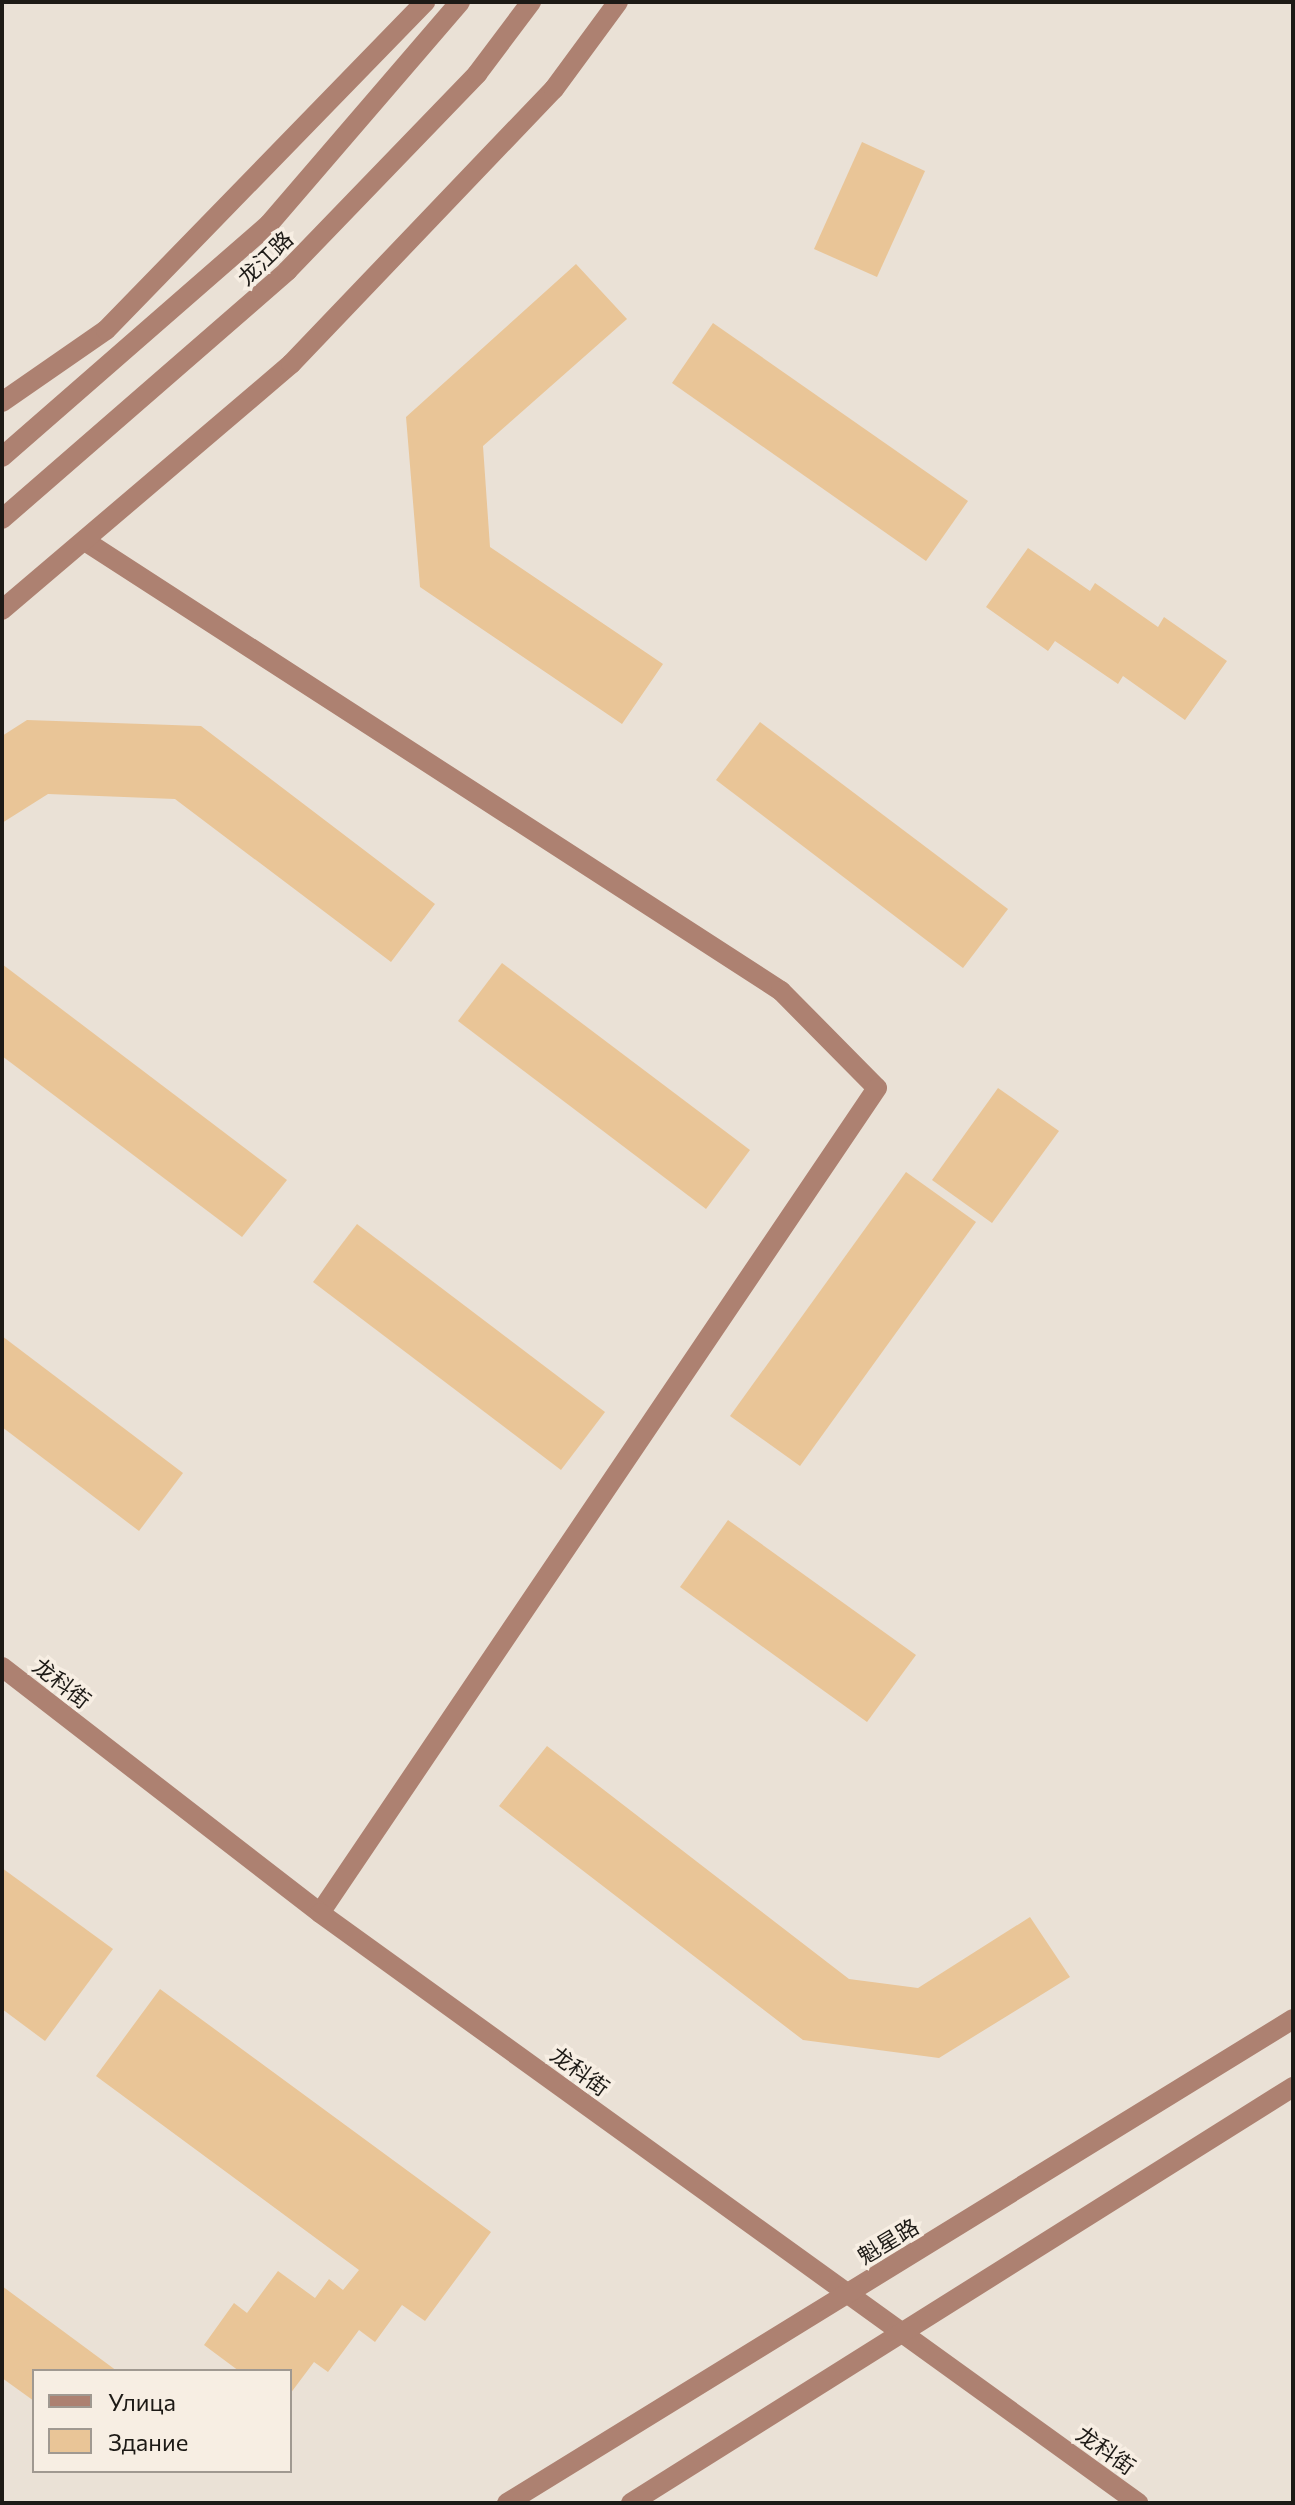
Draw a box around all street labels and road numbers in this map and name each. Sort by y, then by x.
street label: 龙江路 [232,226,298,290]
street label: 龙科街 [28,1652,96,1714]
street label: 龙科街 [546,2041,614,2101]
street label: 魁星路 [853,2213,923,2269]
street label: 龙科街 [1071,2420,1141,2480]

